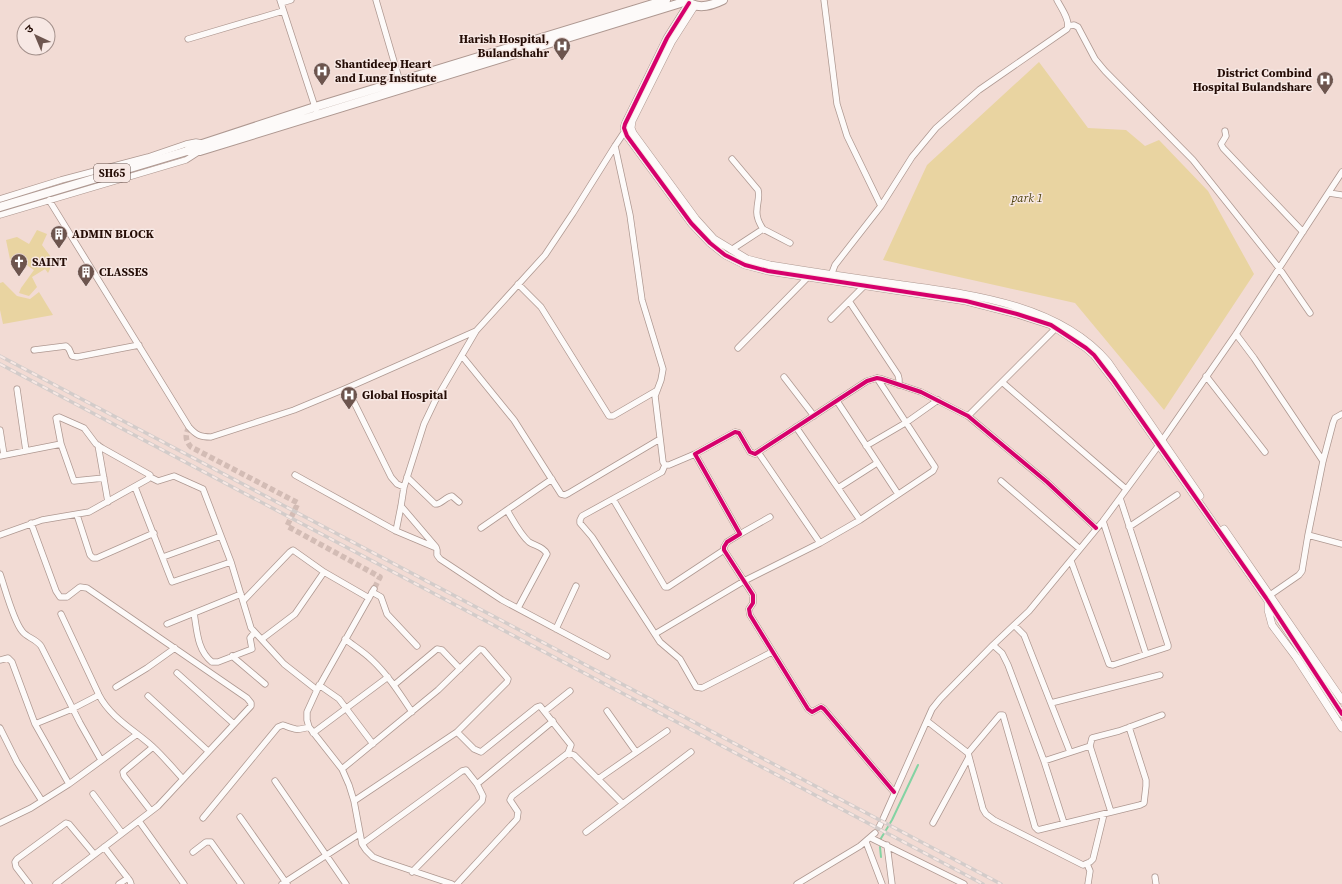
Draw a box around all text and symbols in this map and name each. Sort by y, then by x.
north arrow [16,16,56,56]
text: उ [22,21,37,37]
place label: Harish Hospital, Bulandshahr [459,31,549,61]
hospital icon: Harish Hospital, Bulandshahr [552,36,572,61]
place label: Shantideep Heart and Lung Institute [335,56,437,86]
hospital icon: Shantideep Heart and Lung Institute [312,61,332,86]
place label: District Combind Hospital Bulandshare [1193,65,1312,95]
hospital icon: District Combind Hospital Bulandshare [1315,70,1335,95]
road number: SH65 [94,164,130,182]
park label: park 1 [1010,190,1043,206]
building icon: ADMIN BLOCK [49,224,69,249]
place label: ADMIN BLOCK [72,226,155,242]
church icon: SAINT [9,252,29,277]
place label: SAINT [32,254,68,270]
building icon: CLASSES [76,262,96,287]
place label: CLASSES [99,264,149,280]
hospital icon: Global Hospital [339,385,359,410]
place label: Global Hospital [362,387,447,403]

